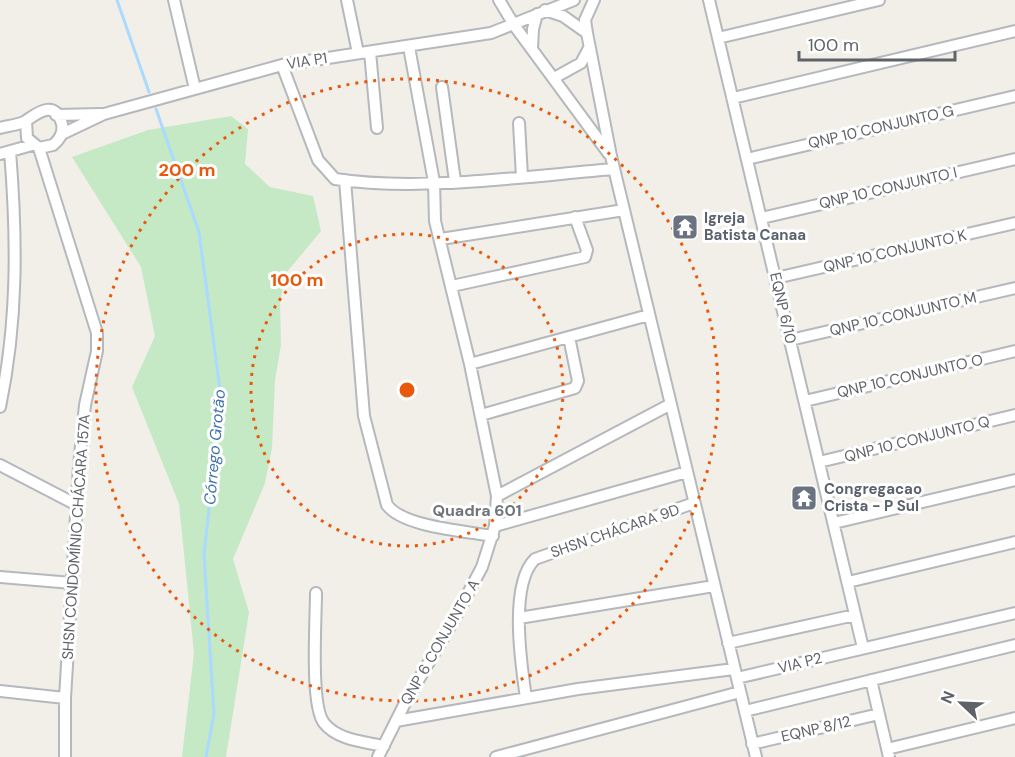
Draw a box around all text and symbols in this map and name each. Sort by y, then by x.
scale bar [799,24,955,62]
text: 100 m [808,33,859,57]
street label: VIA P1 [285,48,329,74]
street label: QNP 10 CONJUNTO G [806,101,956,153]
text: 200 m [159,158,215,182]
street label: QNP 10 CONJUNTO I [817,162,959,214]
place label: Igreja Batista Canaa [704,208,806,245]
temple icon: Igreja Batista Canaa [670,212,700,242]
street label: QNP 10 CONJUNTO K [821,225,969,277]
text: 100 m [270,268,324,292]
street label: EQNP 6/10 [765,270,801,346]
street label: QNP 10 CONJUNTO M [828,287,978,341]
street label: QNP 10 CONJUNTO O [835,349,985,403]
centre of rings [397,380,417,400]
water label: Córrego Grotão [199,388,230,506]
street label: QNP 10 CONJUNTO Q [842,411,992,467]
street label: SHSN CONDOMÍNIO CHÁCARA 157A [57,414,95,660]
place label: Congregacao Crista - P Sul [824,479,922,516]
temple icon: Congregacao Crista - P Sul [789,483,819,513]
district label: Quadra 601 [432,500,522,521]
street label: SHSN CHÁCARA 9D [548,500,682,562]
street label: QNP 6 CONJUNTO A [396,576,484,708]
street label: VIA P2 [776,648,824,678]
north arrow [931,673,991,733]
text: N [936,688,960,707]
street label: EQNP 8/12 [779,711,853,747]

